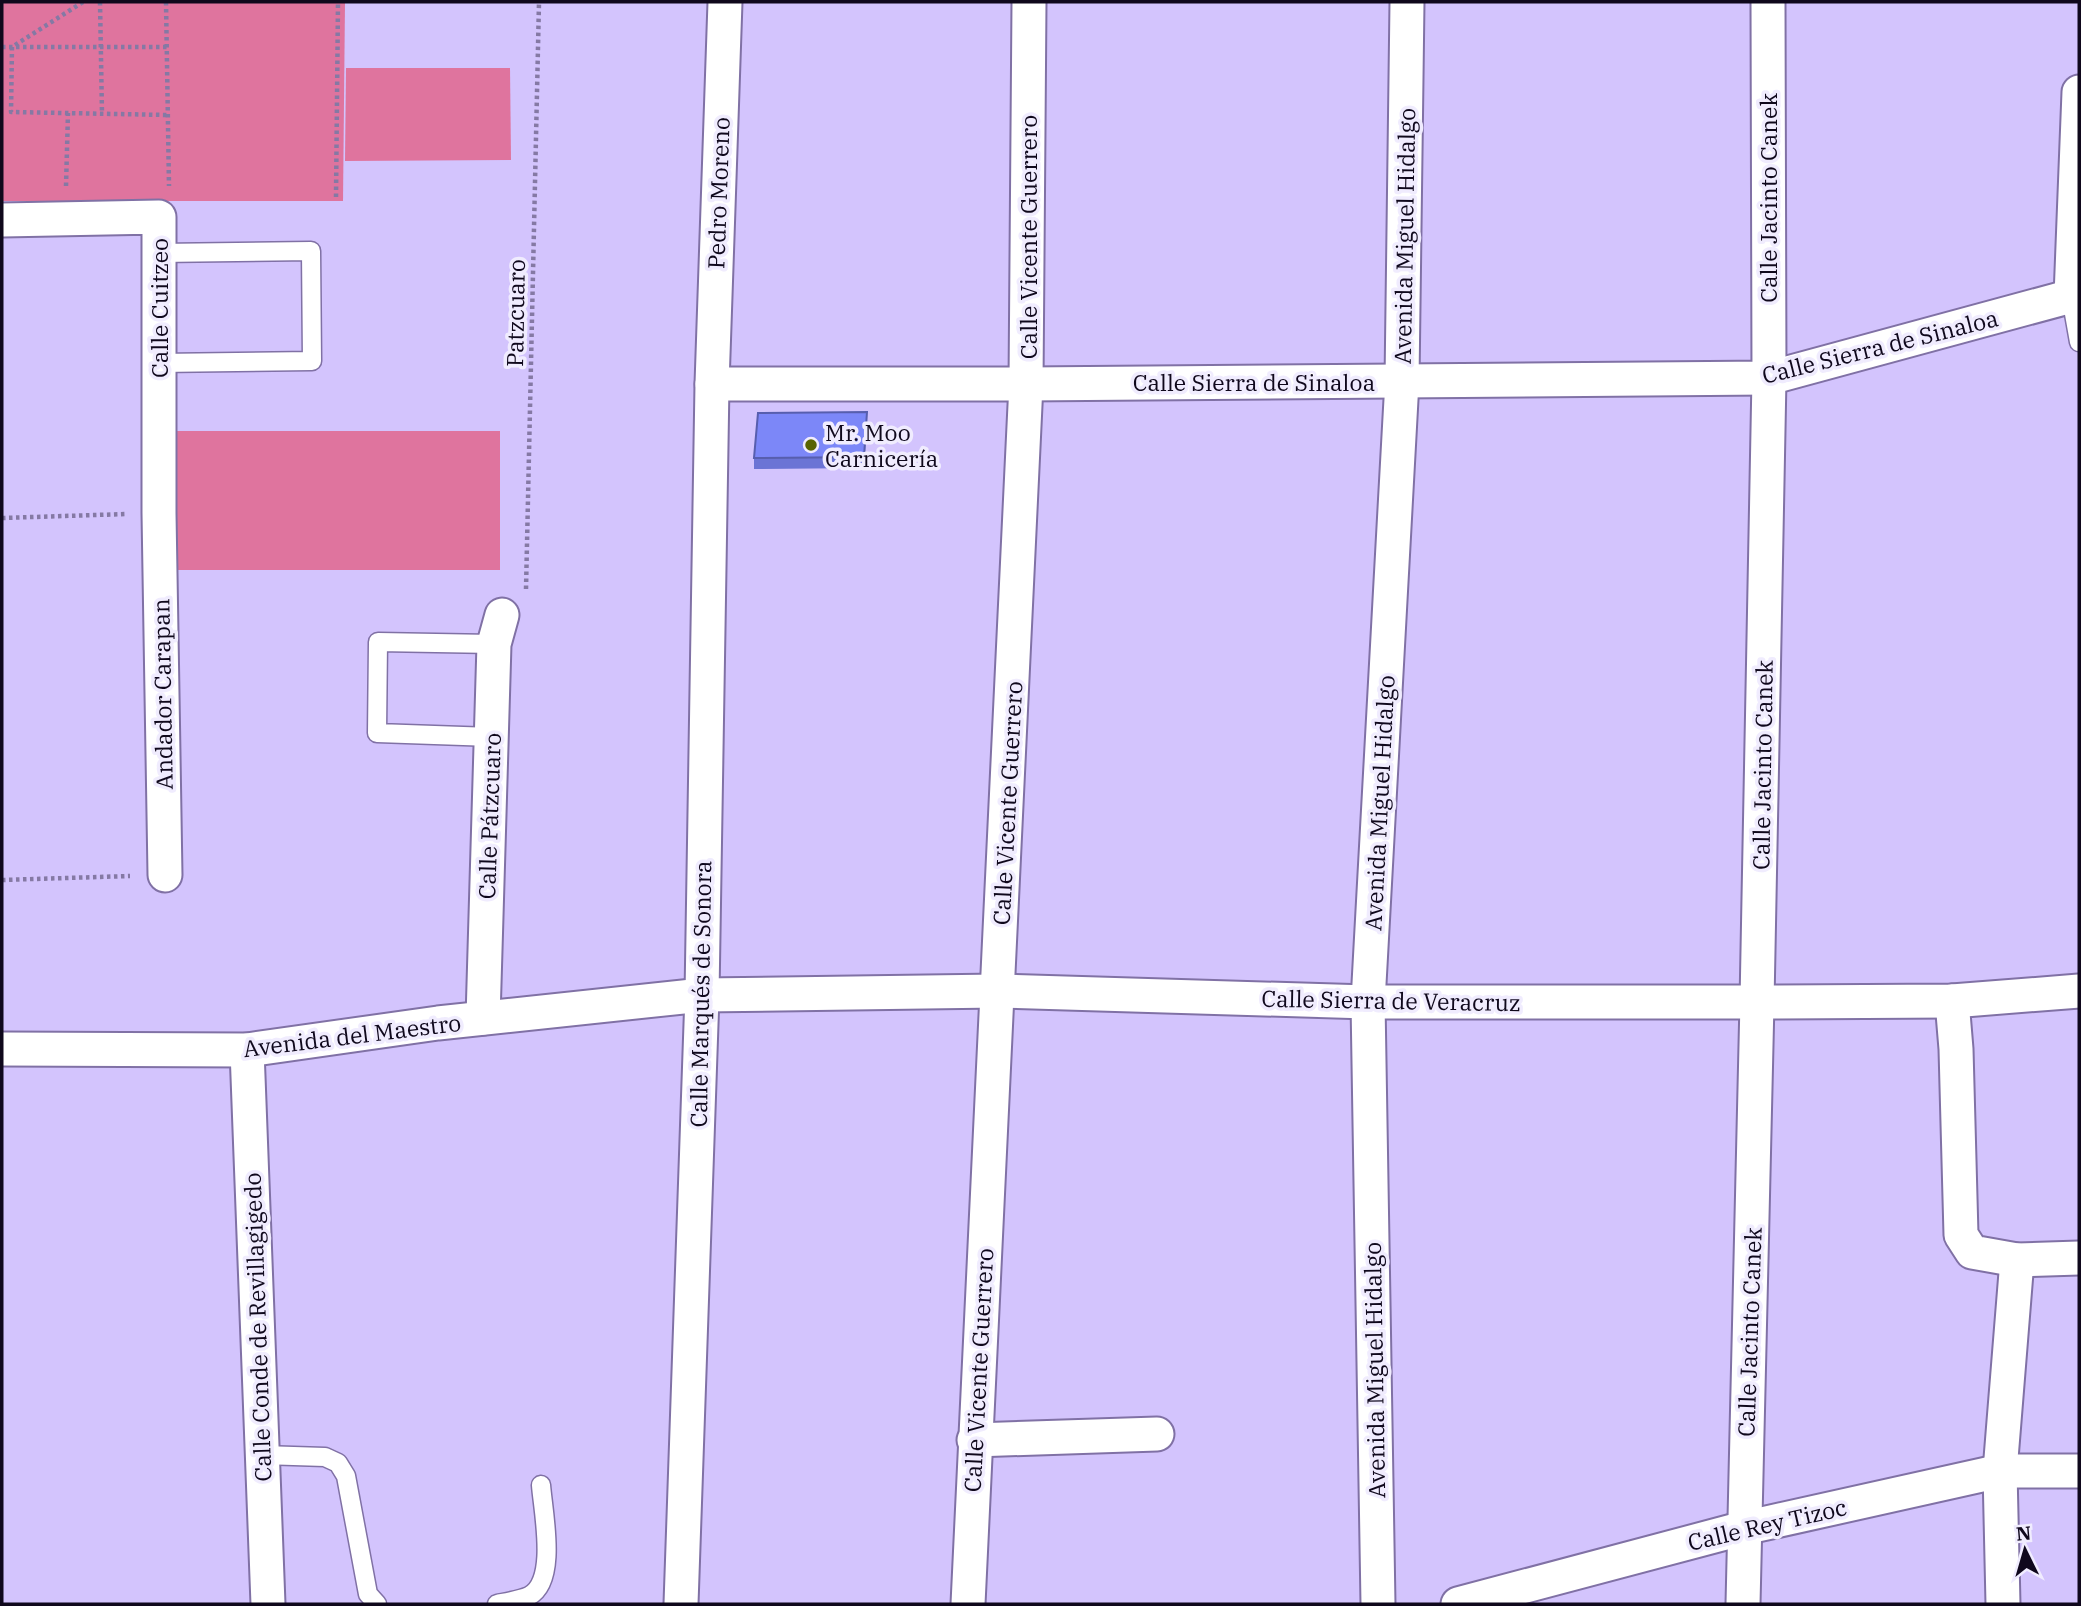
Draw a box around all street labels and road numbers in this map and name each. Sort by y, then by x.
street label: Calle Jacinto Canek [1753,93,1783,303]
street label: Avenida Miguel Hidalgo [1387,108,1421,364]
street label: Calle Vicente Guerrero [1013,115,1043,359]
street label: Pedro Moreno [700,116,736,270]
street label: Calle Cuitzeo [144,238,174,378]
street label: Patzcuaro [499,259,531,367]
street label: Calle Sierra de Sinaloa [1759,302,2001,390]
street label: Calle Sierra de Sinaloa [1133,367,1375,397]
street label: Andador Carapan [145,598,179,790]
street label: Calle Jacinto Canek [1745,659,1779,870]
street label: Avenida Miguel Hidalgo [1357,674,1401,932]
street label: Calle Vicente Guerrero [986,680,1028,926]
street label: Calle Pátzcuaro [471,732,507,900]
street label: Calle Marqués de Sonora [683,860,717,1128]
street label: Calle Sierra de Veracruz [1261,983,1521,1017]
street label: Avenida del Maestro [241,1007,463,1063]
street label: Calle Conde de Revillagigedo [237,1172,277,1482]
street label: Calle Jacinto Canek [1730,1226,1768,1437]
street label: Avenida Miguel Hidalgo [1357,1242,1391,1498]
street label: Calle Vicente Guerrero [957,1247,999,1493]
street label: Calle Rey Tizoc [1684,1491,1850,1557]

